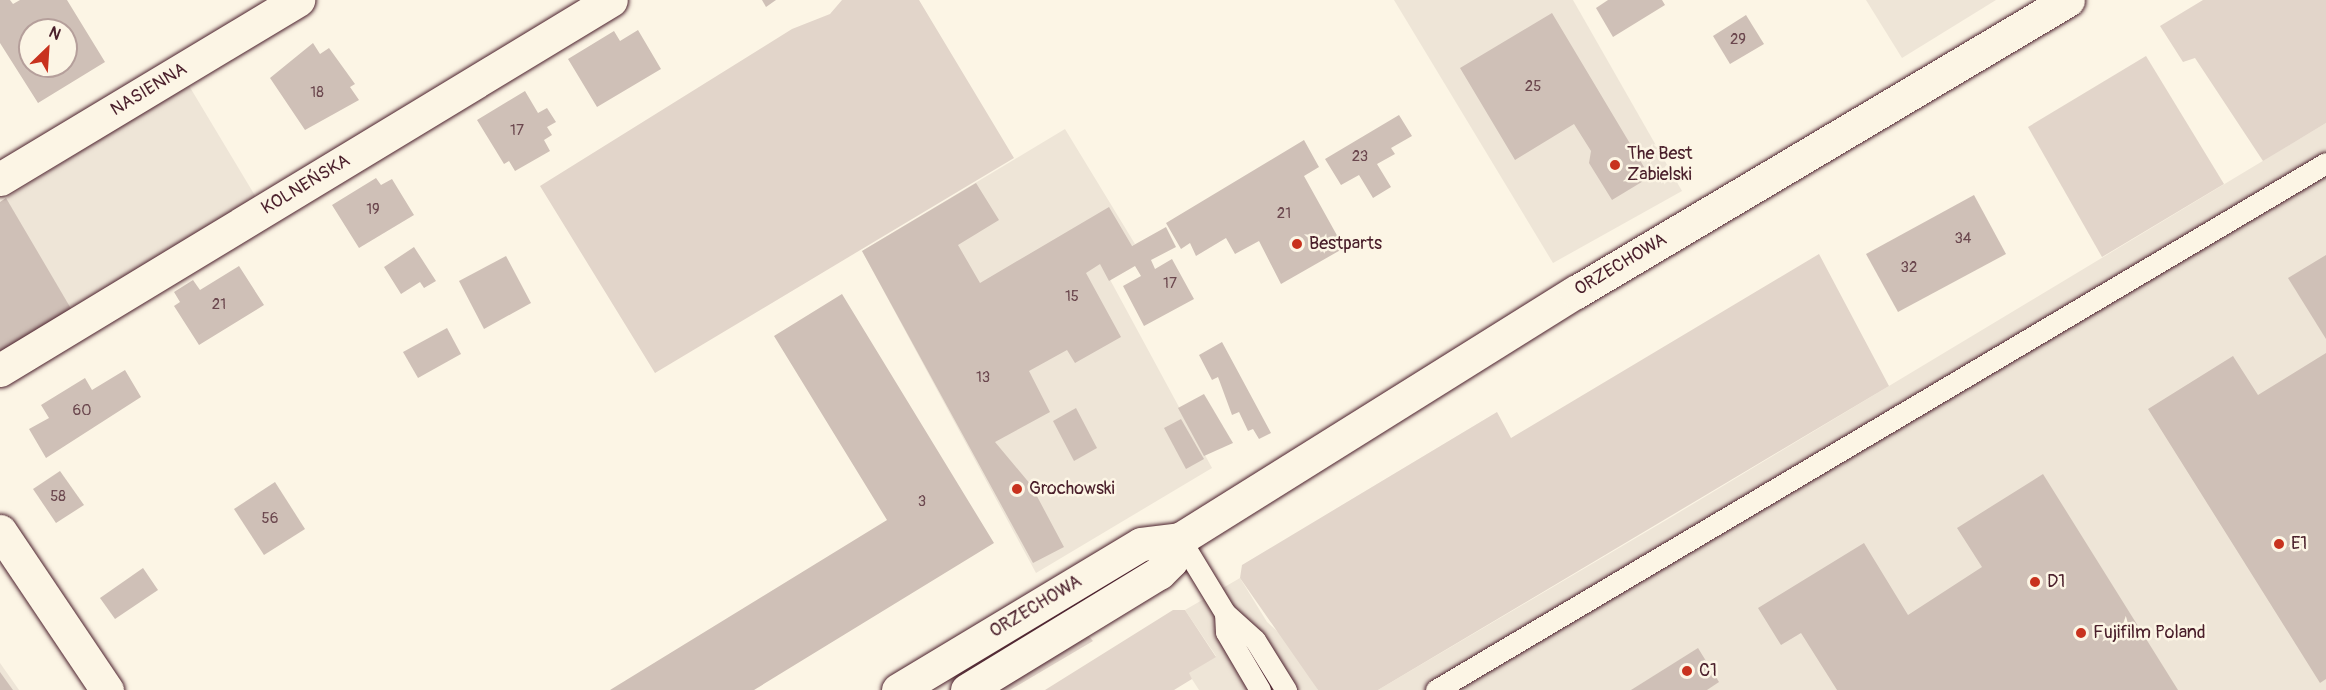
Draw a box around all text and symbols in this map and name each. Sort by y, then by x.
north arrow [18,18,78,78]
text: N [46,22,64,45]
house number: 29 [1730,31,1746,49]
street label: NASIENNA [107,59,191,121]
house number: 25 [1525,78,1541,96]
house number: 18 [310,84,324,102]
house number: 17 [510,122,524,140]
place label: The Best Zabielski [1627,144,1693,186]
house number: 23 [1352,148,1368,166]
street label: KOLNEŃSKA [258,150,354,220]
marker: The Best Zabielski [1608,158,1622,172]
house number: 19 [366,201,380,219]
house number: 21 [1277,205,1291,223]
street label: ORZECHOWA [1571,229,1671,301]
house number: 34 [1954,230,1972,248]
place label: Bestparts [1309,233,1382,255]
marker: Bestparts [1290,237,1304,251]
house number: 32 [1901,259,1917,277]
house number: 17 [1163,275,1177,293]
house number: 15 [1065,288,1079,306]
house number: 21 [212,296,226,314]
house number: 13 [976,369,990,387]
house number: 60 [73,402,91,420]
place label: Grochowski [1029,478,1115,500]
marker: Grochowski [1010,482,1024,496]
house number: 58 [50,488,66,506]
house number: 3 [918,493,926,511]
house number: 56 [262,510,278,528]
place label: E1 [2291,533,2307,555]
marker: E1 [2272,537,2286,551]
street label: ORZECHOWA [986,571,1086,643]
place label: D1 [2047,571,2065,593]
marker: D1 [2028,575,2042,589]
place label: Fujifilm Poland [2093,622,2206,644]
marker: Fujifilm Poland [2074,626,2088,640]
place label: C1 [1699,660,1717,682]
marker: C1 [1680,664,1694,678]

